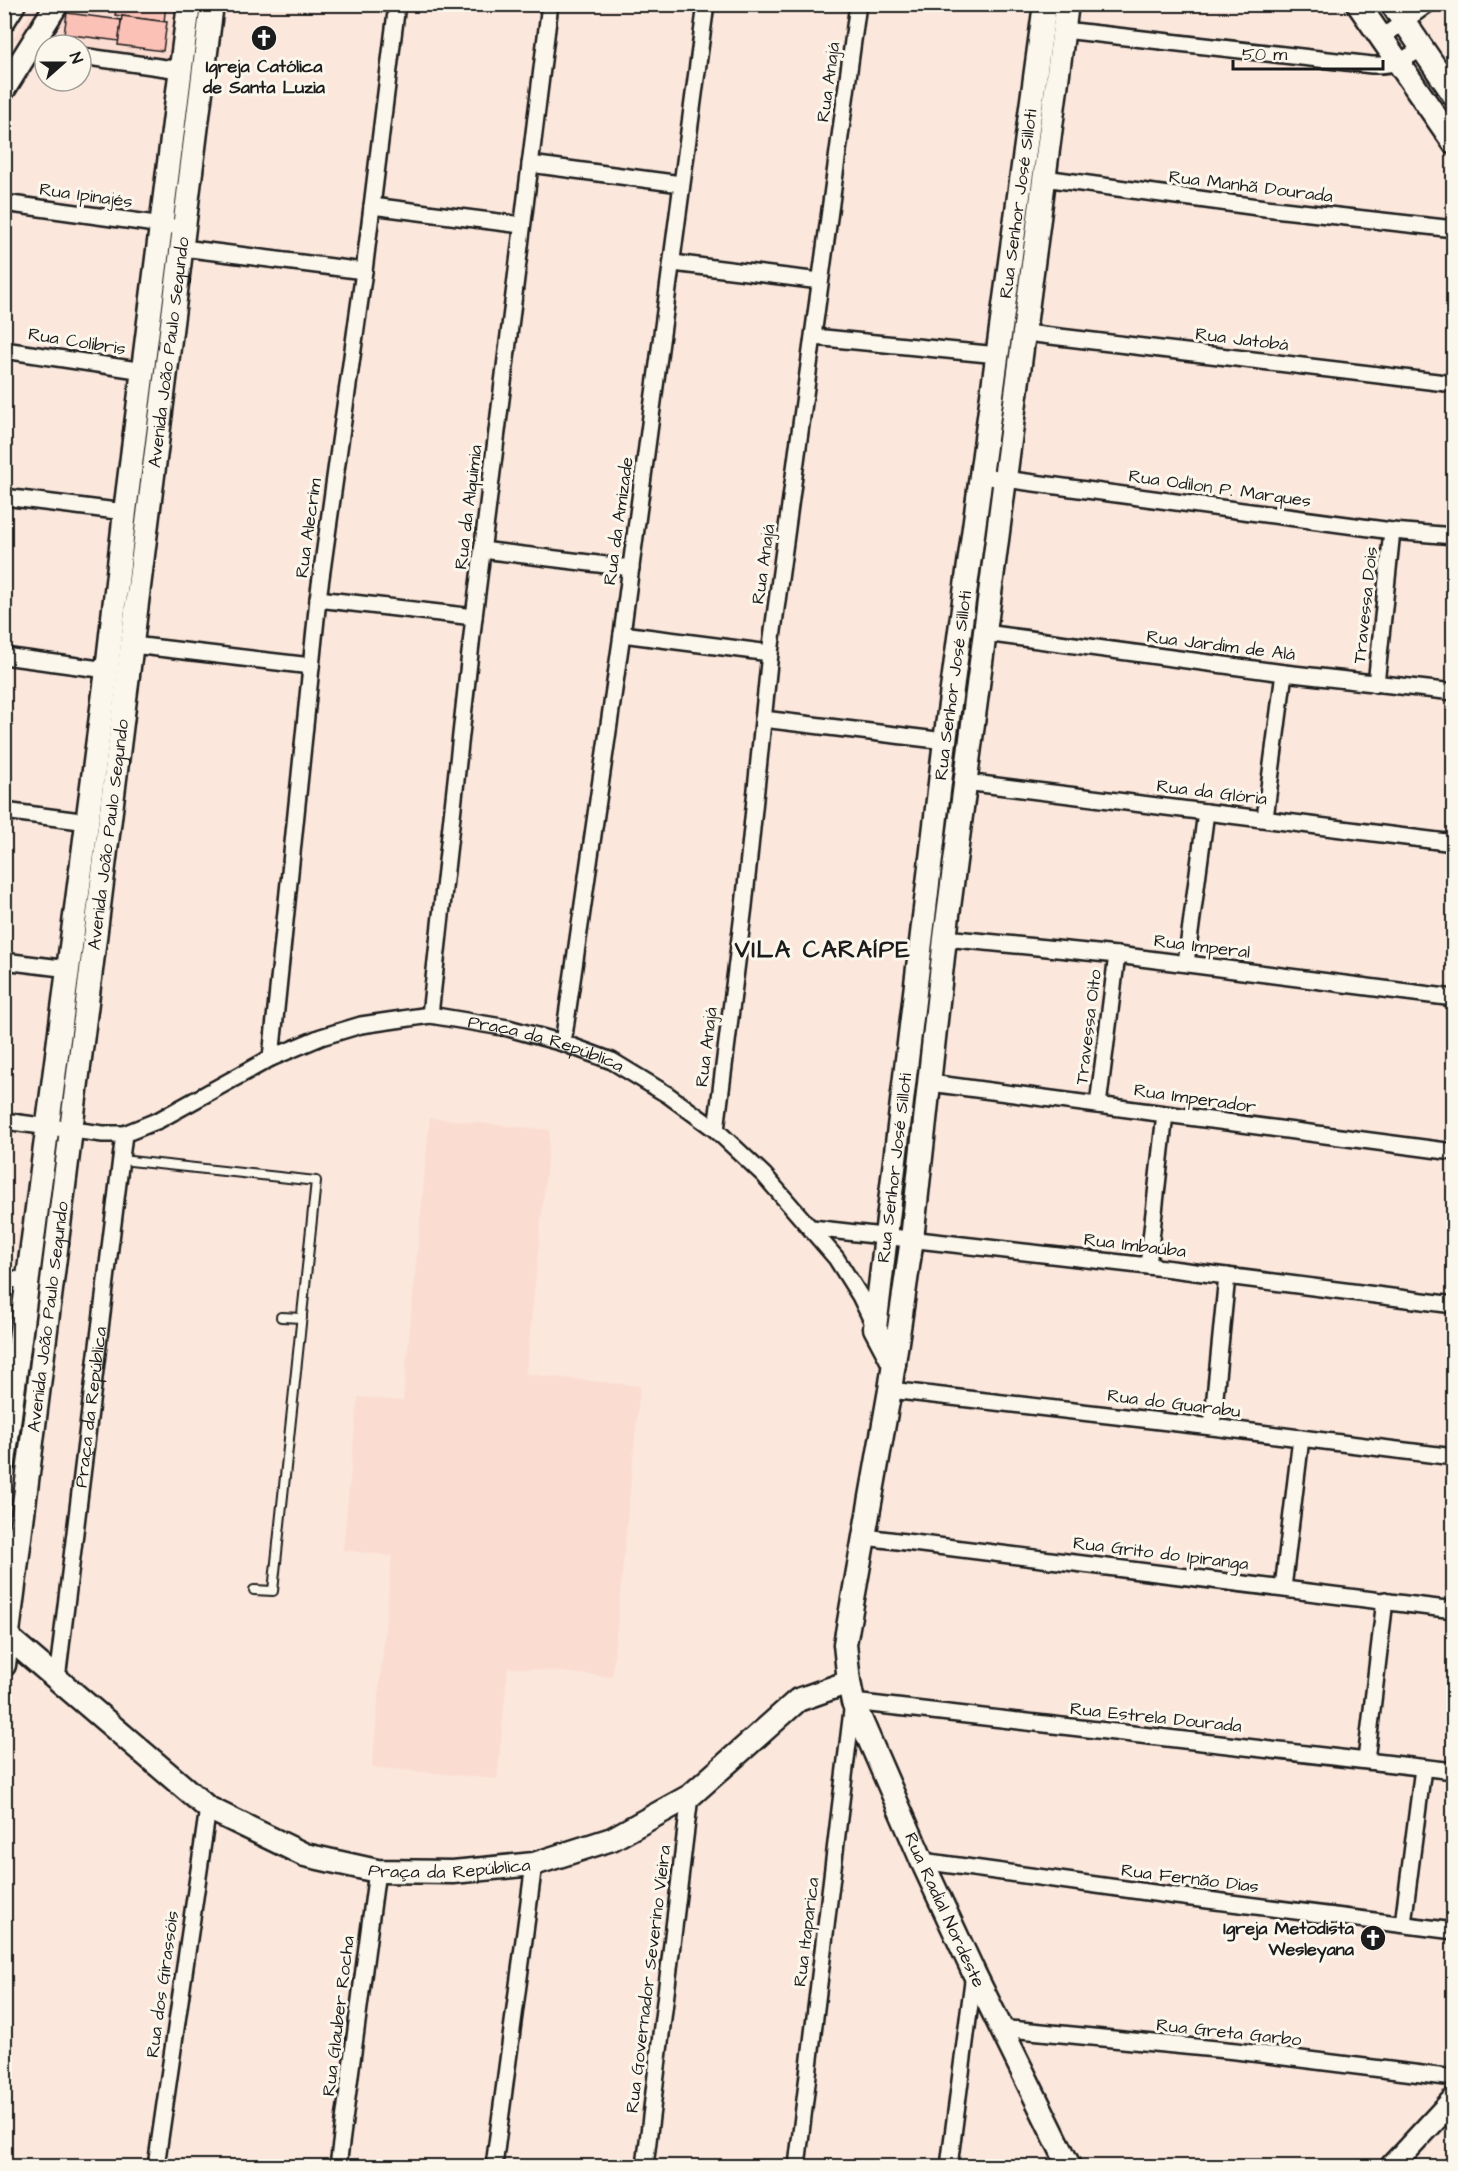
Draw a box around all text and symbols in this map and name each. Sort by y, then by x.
church icon: Igreja Católica de Santa Luzia [249,23,279,53]
north arrow [33,33,93,93]
scale bar [1233,33,1383,71]
street label: Rua Anajá [811,41,846,124]
text: 50 m [1242,42,1287,67]
text: N [64,49,88,67]
place label: Igreja Católica de Santa Luzia [202,54,326,100]
street label: Rua Senhor José Silloti [993,107,1044,300]
street label: Rua Manhã Dourada [1167,164,1334,209]
street label: Rua Ipinajés [38,177,134,214]
street label: Avenida João Paulo Segundo [142,236,196,469]
street label: Rua Colibris [26,321,128,362]
street label: Rua Jatobá [1194,321,1290,358]
street label: Rua da Alquimia [448,443,489,571]
street label: Rua da Amizade [597,455,640,587]
street label: Rua Odilon P. Marques [1127,463,1313,514]
street label: Rua Alecrim [289,477,328,580]
street label: Rua Anajá [746,523,781,606]
street label: Travessa Dois [1347,545,1384,665]
street label: Rua Senhor José Silloti [928,589,978,781]
street label: Rua Jardim de Alá [1145,624,1297,667]
street label: Avenida João Paulo Segundo [82,718,135,951]
street label: Rua da Glória [1155,773,1269,812]
street label: Rua Imperal [1152,928,1252,965]
district label: VILA CARAÍPE [734,933,911,967]
street label: Travessa Oito [1069,968,1108,1086]
street label: Rua Anajá [689,1006,724,1088]
street label: Praça da República [466,1010,629,1079]
street label: Rua Senhor José Silloti [871,1071,918,1264]
street label: Rua Imperador [1132,1078,1258,1119]
street label: Avenida João Paulo Segundo [21,1200,75,1434]
street label: Rua Imbaúba [1082,1227,1187,1264]
street label: Praça da República [69,1325,113,1489]
street label: Rua do Guarabu [1106,1383,1242,1424]
street label: Rua Grito do Ipiranga [1072,1530,1250,1578]
street label: Rua Estrela Dourada [1069,1696,1243,1739]
street label: Rua Radial Nordeste [898,1828,991,1992]
street label: Rua Governador Severino Vieira [620,1844,677,2114]
street label: Praça da República [366,1852,532,1885]
street label: Rua Fernão Dias [1120,1858,1260,1899]
street label: Rua Itaparica [787,1876,826,1988]
street label: Rua dos Girassóis [140,1909,185,2059]
place label: Igreja Metodista Wesleyana [1223,1916,1355,1963]
church icon: Igreja Metodista Wesleyana [1358,1923,1388,1953]
street label: Rua Glauber Rocha [316,1934,361,2098]
street label: Rua Greta Garbo [1155,2012,1303,2053]

